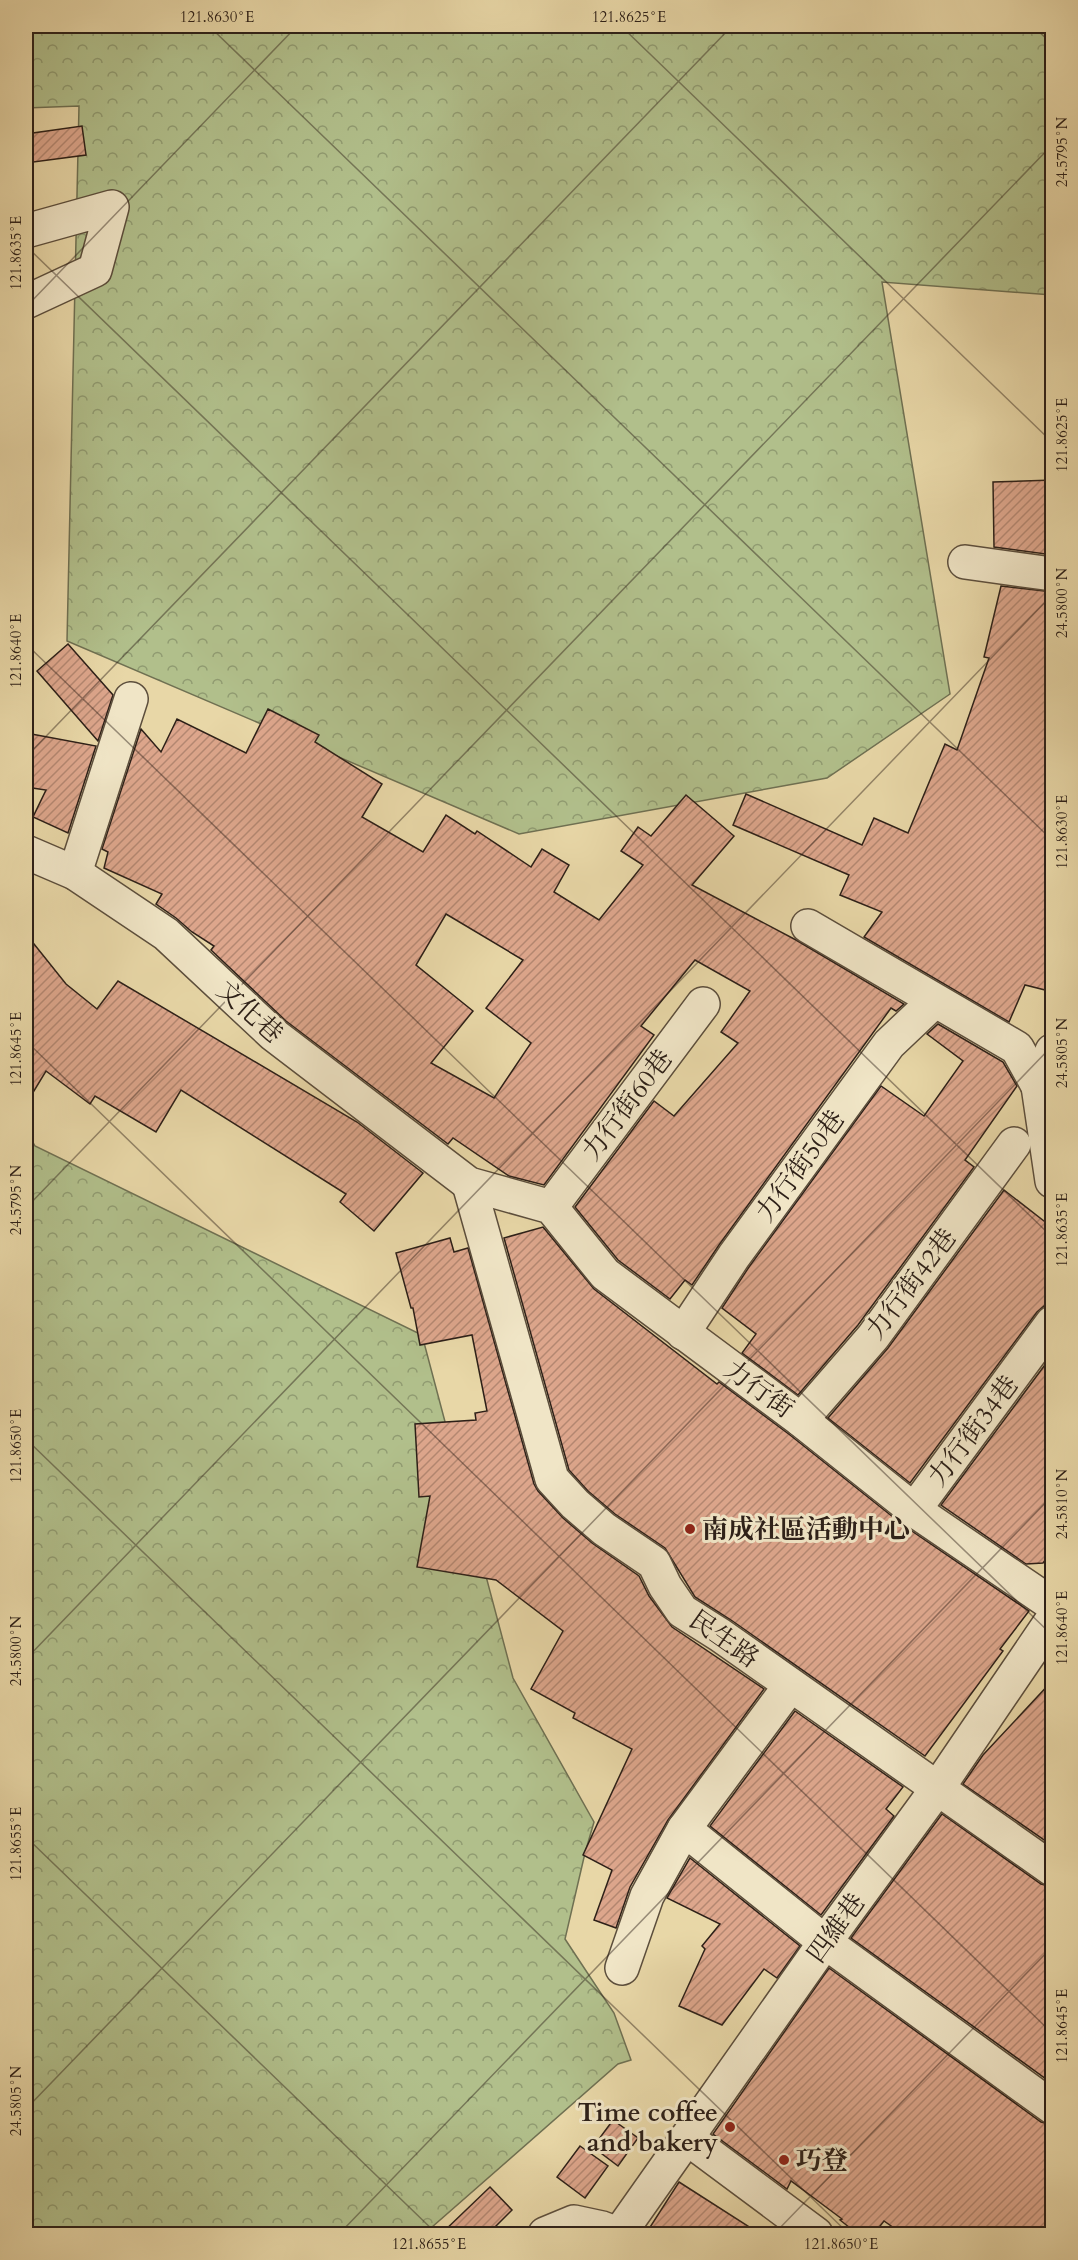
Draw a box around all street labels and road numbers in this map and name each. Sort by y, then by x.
street label: 文化巷 [209,973,291,1051]
street label: 力行街60巷 [574,1042,680,1168]
street label: 力行街50巷 [747,1103,853,1229]
street label: 力行街42巷 [858,1221,964,1347]
street label: 力行街 [717,1352,801,1426]
street label: 力行街34巷 [920,1368,1026,1494]
street label: 民生路 [682,1602,766,1676]
street label: 四維巷 [799,1886,873,1970]

